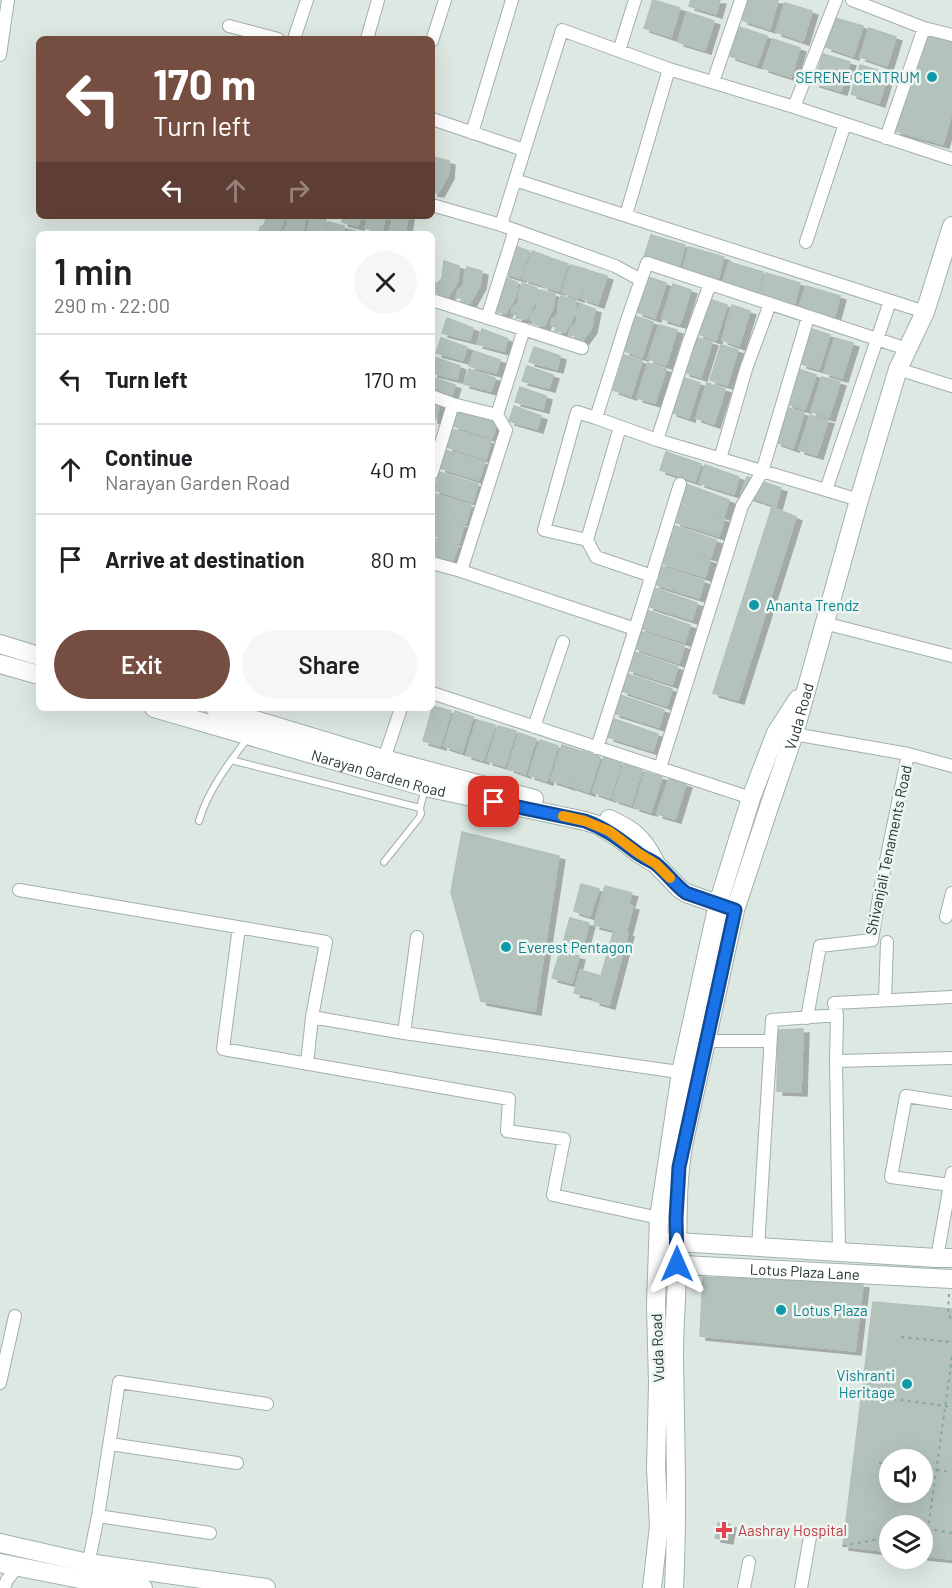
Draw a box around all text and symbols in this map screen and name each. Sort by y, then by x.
text: 170 m [153,58,256,108]
icon: left [54,60,132,138]
place label: SERENE CENTRUM [795,68,920,86]
marker: SERENE CENTRUM [925,70,939,84]
text: Turn left [153,109,251,141]
icon: left [156,174,189,207]
icon: ahead [219,174,252,207]
icon: right [282,174,315,207]
text: 1 min [54,249,133,292]
button: close [354,251,417,314]
text: 290 m · 22:00 [54,293,170,317]
icon: left [54,363,87,396]
text: Turn left [105,366,188,392]
text: 170 m [364,366,417,392]
text: Continue [105,444,193,470]
icon: ahead [54,453,87,486]
text: 40 m [370,456,417,482]
text: Narayan Garden Road [105,470,290,494]
icon: arrive [54,543,87,576]
text: Arrive at destination [105,546,304,572]
text: 80 m [371,546,417,572]
place label: Ananta Trendz [766,596,859,614]
marker: Ananta Trendz [747,598,761,612]
button: Exit [54,630,230,699]
button: Share [242,630,417,699]
street label: Vuda Road [780,681,817,752]
street label: Narayan Garden Road [309,745,448,800]
street label: Shivanjali Tenaments Road [861,763,915,937]
pin [468,776,519,827]
icon: arrive [477,785,510,818]
place label: Everest Pentagon [518,938,633,956]
marker: Everest Pentagon [499,940,513,954]
position arrow [645,1232,709,1296]
street label: Lotus Plaza Lane [749,1259,860,1283]
place label: Lotus Plaza [793,1301,868,1319]
marker: Lotus Plaza [774,1303,788,1317]
street label: Vuda Road [647,1313,667,1383]
place label: Vishranti Heritage [837,1366,895,1401]
marker: Vishranti Heritage [900,1377,914,1391]
map controls [879,1449,933,1569]
button: sound [879,1449,933,1503]
button: layers [879,1515,933,1569]
marker: Aashray Hospital [715,1521,733,1539]
place label: Aashray Hospital [738,1521,847,1539]

